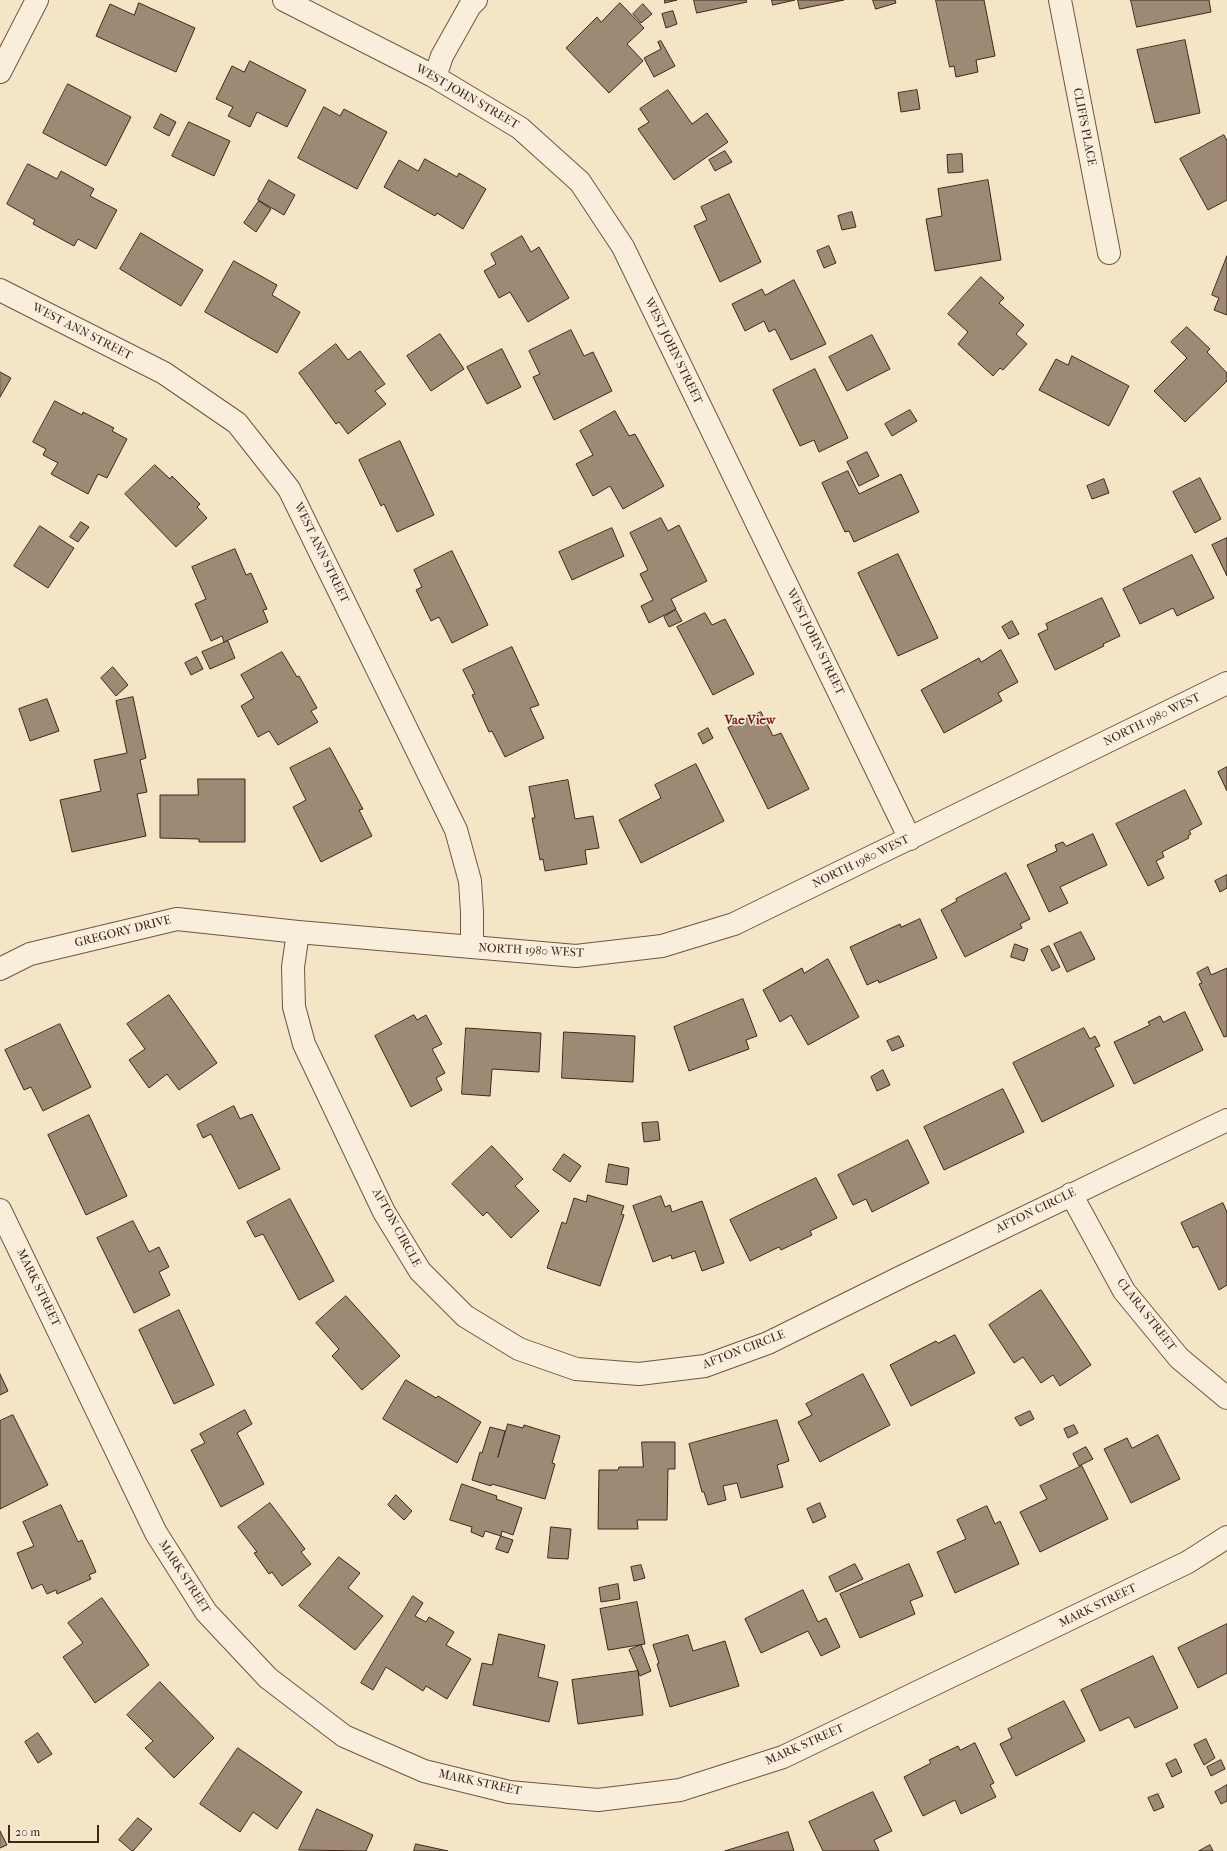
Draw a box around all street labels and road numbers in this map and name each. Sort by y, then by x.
street label: WEST JOHN STREET [413,62,521,132]
street label: CLIFFS PLACE [1069,87,1099,167]
street label: WEST JOHN STREET [641,295,705,407]
street label: WEST ANN STREET [30,301,134,363]
street label: WEST ANN STREET [290,500,352,606]
street label: WEST JOHN STREET [783,586,847,698]
street label: NORTH 1980 WEST [1101,690,1203,750]
street label: NORTH 1980 WEST [810,832,912,892]
street label: GREGORY DRIVE [73,913,173,951]
street label: NORTH 1980 WEST [478,941,584,961]
street label: AFTON CIRCLE [994,1185,1078,1237]
street label: AFTON CIRCLE [369,1186,423,1270]
street label: MARK STREET [13,1247,63,1329]
street label: CLARA STREET [1113,1276,1179,1354]
street label: AFTON CIRCLE [701,1328,787,1372]
street label: MARK STREET [155,1538,213,1616]
street label: MARK STREET [1057,1581,1139,1631]
street label: MARK STREET [763,1721,847,1769]
street label: MARK STREET [437,1767,523,1799]

